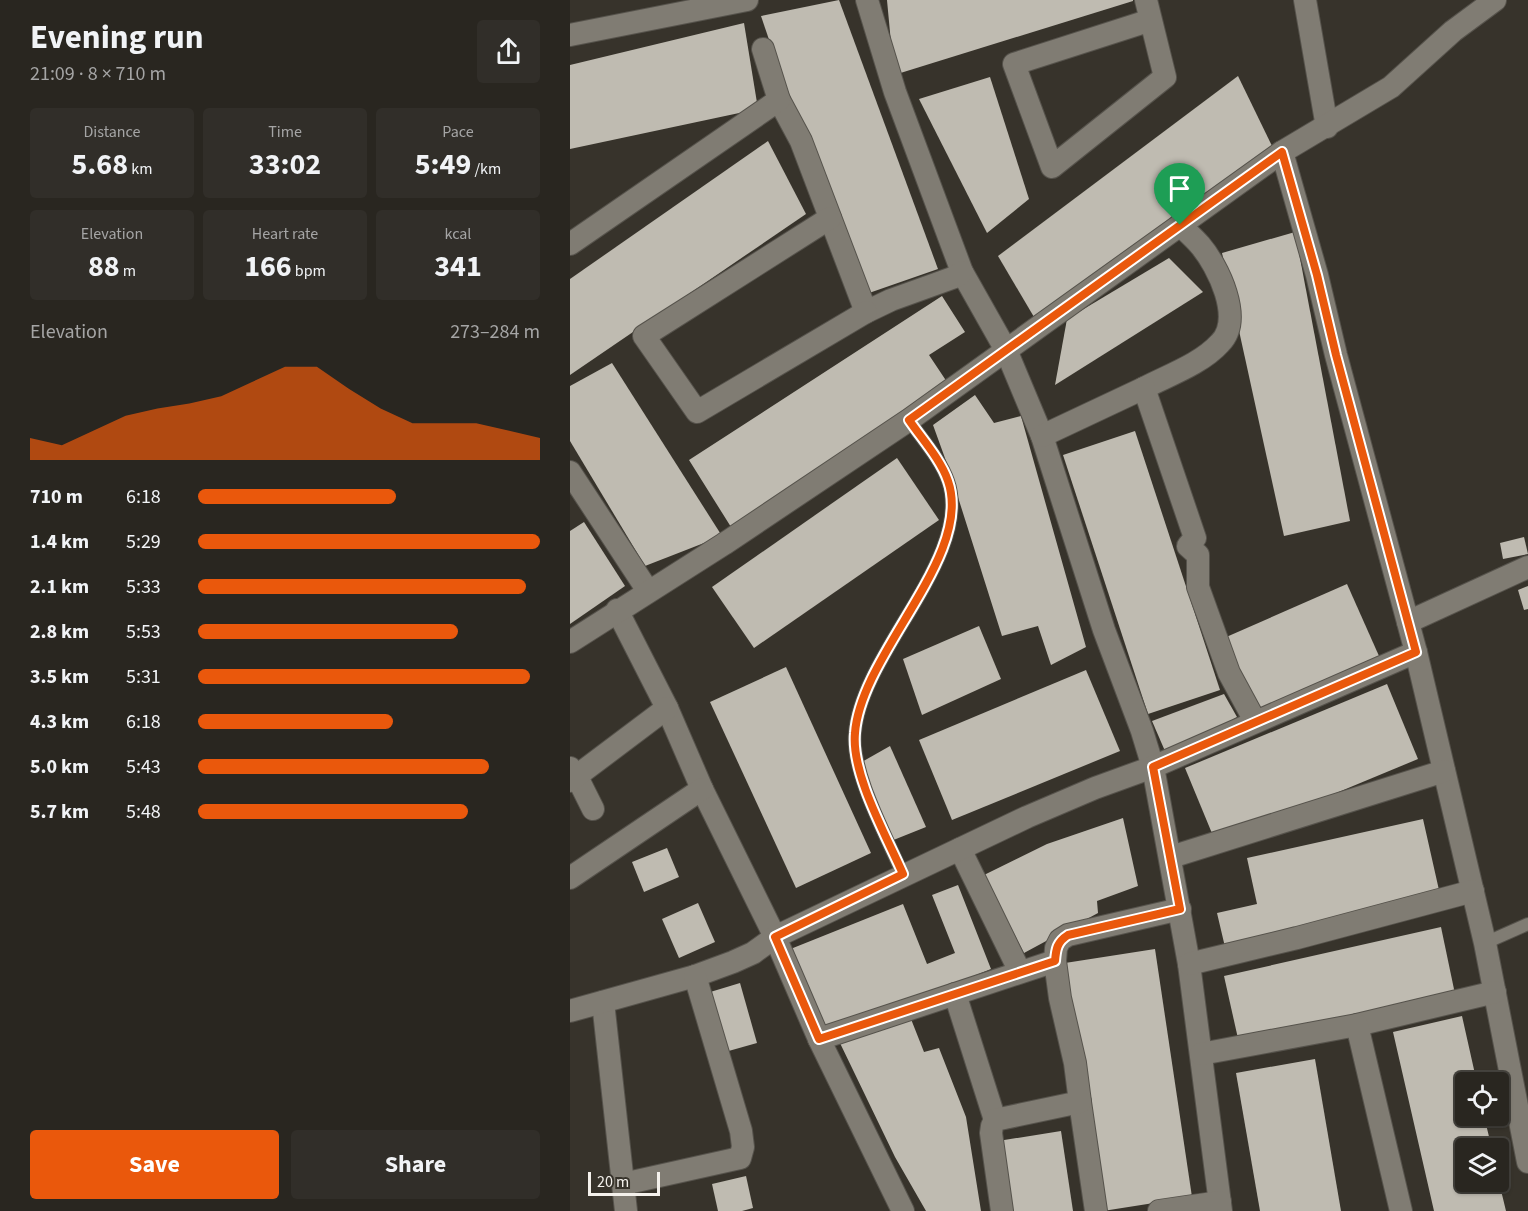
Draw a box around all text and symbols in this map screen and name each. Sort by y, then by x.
text: Evening run [30,14,204,61]
button: share [477,20,540,83]
text: 21:09 · 8 × 710 m [30,60,166,88]
text: Distance [84,121,140,143]
text: Time [268,121,302,143]
text: Pace [442,121,474,143]
text: 5.68 [72,143,128,186]
text: 33:02 [249,143,321,186]
text: 5:49 [415,143,471,186]
text: km [128,158,152,180]
text: /km [471,158,501,180]
pin [1154,163,1205,225]
icon: arrive [1163,172,1196,205]
text: Elevation [81,223,143,245]
text: Heart rate [252,223,318,245]
text: kcal [445,223,471,245]
text: 88 [88,245,120,288]
text: 166 [244,245,292,288]
text: 341 [434,245,482,288]
text: m [120,260,136,282]
text: bpm [292,260,326,282]
text: Elevation [30,318,108,346]
text: 273–284 m [450,318,540,346]
text: 710 m [30,483,83,511]
text: 6:18 [126,483,161,511]
text: 1.4 km [30,528,89,556]
text: 5:29 [126,528,161,556]
text: 2.1 km [30,573,89,601]
text: 5:33 [126,573,161,601]
text: 2.8 km [30,618,89,646]
text: 5:53 [126,618,161,646]
text: 3.5 km [30,663,89,691]
text: 5:31 [126,663,161,691]
text: 4.3 km [30,708,89,736]
text: 6:18 [126,708,161,736]
text: 5.0 km [30,753,89,781]
text: 5:43 [126,753,161,781]
text: 5.7 km [30,798,89,826]
text: 5:48 [126,798,161,826]
map controls [1455,1072,1509,1192]
button: locate [1455,1072,1509,1126]
button: Save [30,1130,279,1199]
button: Share [291,1130,540,1199]
button: layers [1455,1138,1509,1192]
scale bar [588,1169,660,1196]
text: 20 m [597,1171,629,1193]

